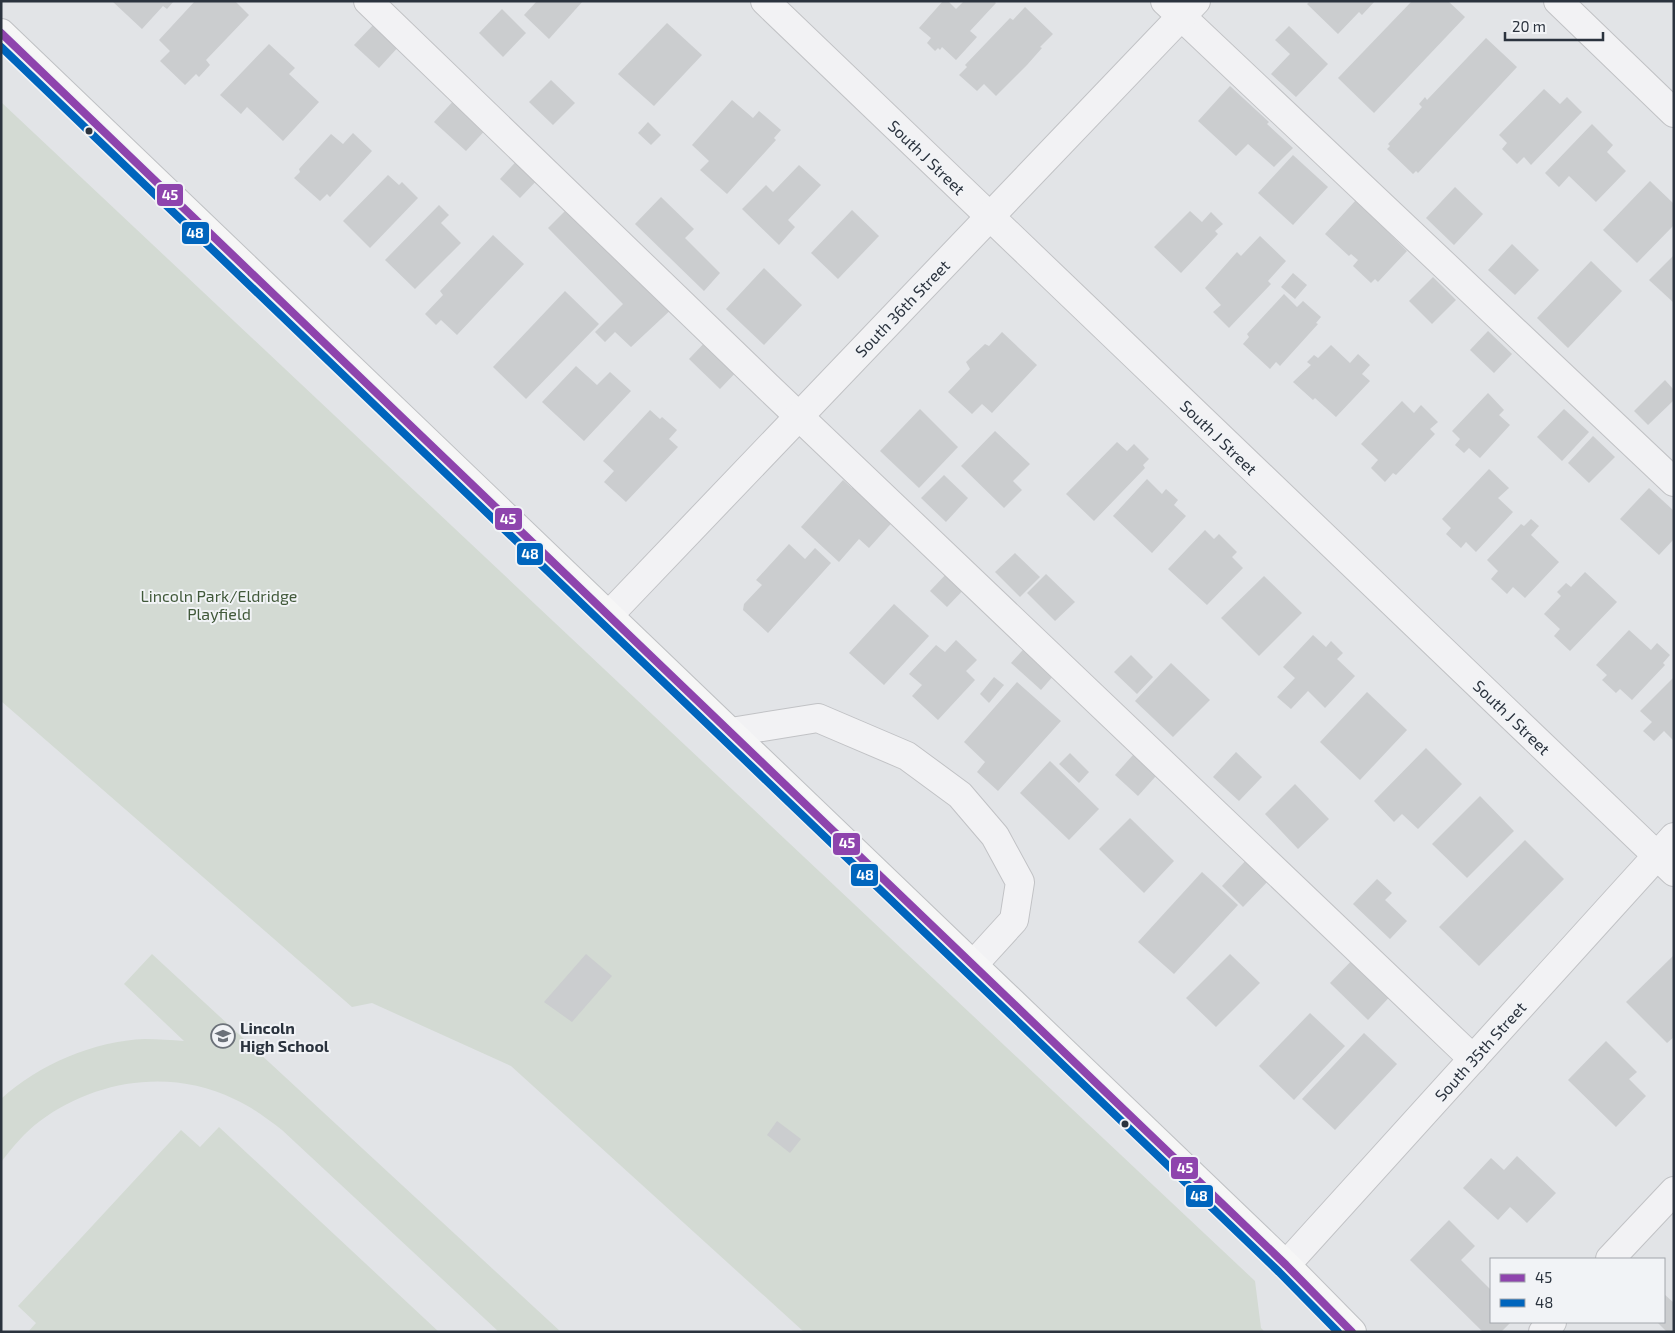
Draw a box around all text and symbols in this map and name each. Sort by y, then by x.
scale bar [1505,10,1602,42]
text: 20 m [1512,17,1546,35]
street label: South J Street [885,116,969,198]
unlabelled marker [84,126,94,136]
line badge: 45 [156,183,184,207]
text: 45 [162,186,179,203]
line badge: 48 [181,221,210,245]
text: 48 [186,224,204,241]
street label: South 36th Street [851,255,953,361]
street label: South J Street [1177,396,1261,478]
line badge: 45 [494,507,523,531]
text: 45 [500,510,517,527]
line badge: 48 [516,542,544,566]
text: 48 [521,545,539,562]
park label: Lincoln Park/Eldridge Playfield [141,586,297,623]
street label: South J Street [1470,676,1554,758]
line badge: 45 [832,832,861,856]
text: 45 [839,834,856,851]
line badge: 48 [850,863,879,887]
text: 48 [856,866,874,883]
street label: South 35th Street [1430,997,1530,1105]
place label: Lincoln High School [240,1018,330,1055]
school or university icon: Lincoln High School [210,1023,236,1049]
unlabelled marker [1120,1119,1130,1129]
line badge: 45 [1170,1156,1199,1180]
text: 45 [1177,1159,1194,1176]
line badge: 48 [1185,1184,1214,1208]
text: 48 [1190,1187,1208,1204]
legend [1490,1258,1665,1323]
text: 45 [1535,1268,1552,1286]
text: 48 [1535,1293,1553,1311]

